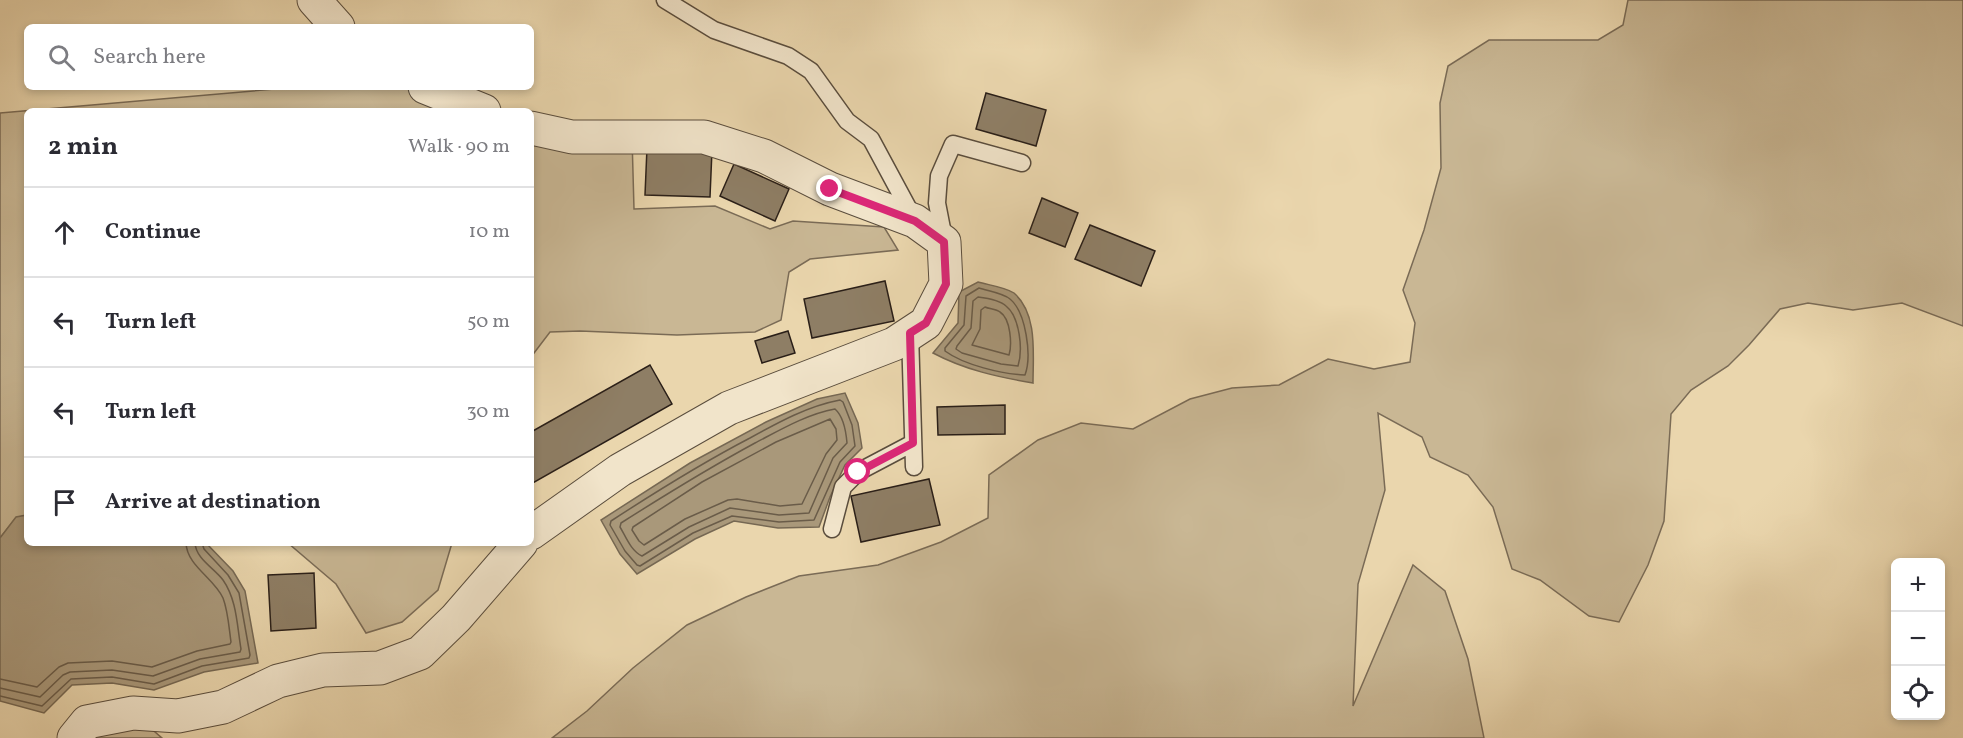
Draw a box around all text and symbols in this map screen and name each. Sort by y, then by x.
search box [24,24,534,90]
icon: search [45,41,78,74]
text: Search here [93,42,206,73]
text: 2 min [48,129,118,165]
text: Walk · 90 m [408,133,510,161]
route end [816,175,842,201]
icon: ahead [48,216,81,249]
text: Continue [105,217,201,248]
text: 10 m [469,218,510,246]
icon: left [48,306,81,339]
text: Turn left [105,307,196,338]
text: 50 m [467,308,510,336]
icon: left [48,396,81,429]
text: Turn left [105,397,196,428]
text: 30 m [466,398,510,426]
route start [844,458,870,484]
icon: arrive [48,486,81,519]
text: Arrive at destination [105,487,321,518]
map controls [1891,558,1945,720]
button: + [1891,558,1945,612]
button: − [1891,612,1945,666]
button: locate [1891,666,1945,720]

